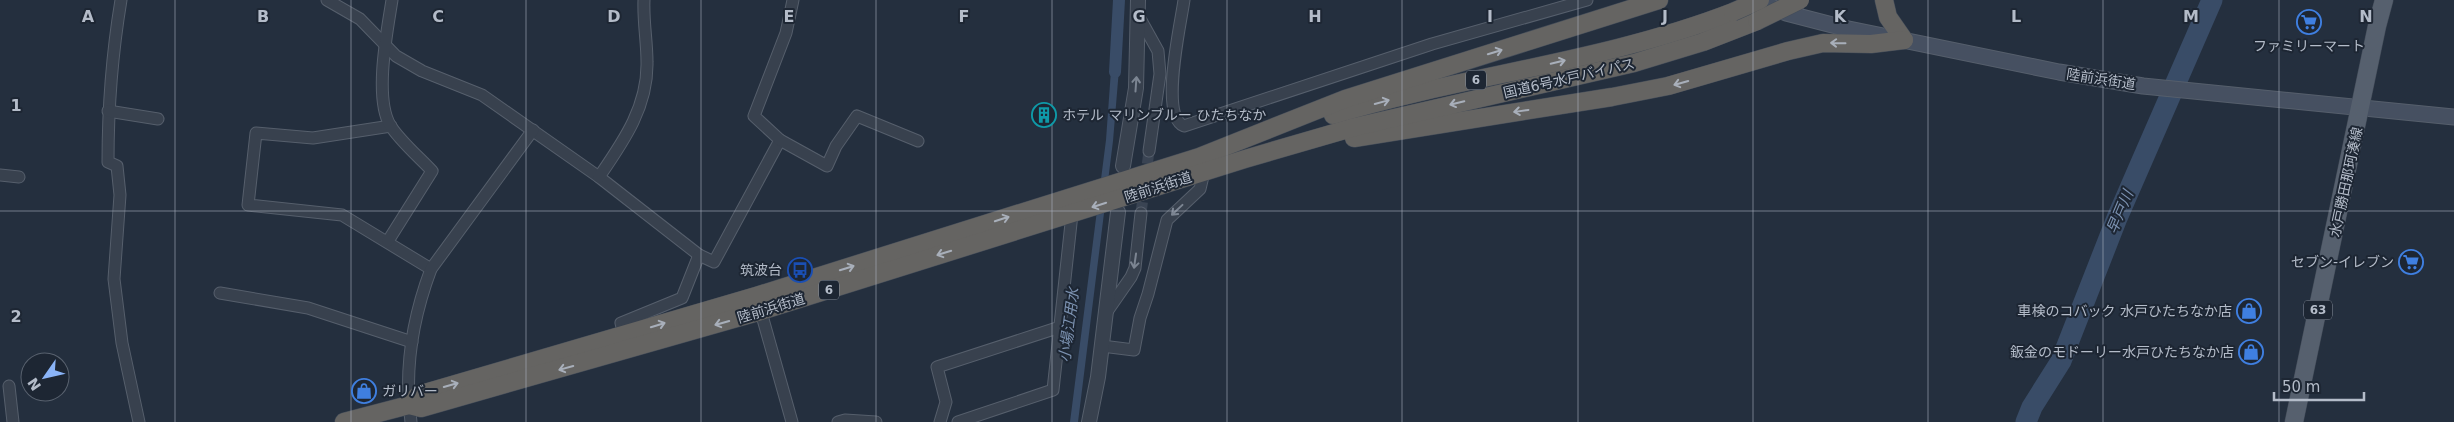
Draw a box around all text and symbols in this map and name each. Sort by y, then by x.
text: A [82,7,95,26]
text: B [257,7,269,26]
text: C [432,7,444,26]
text: D [607,7,621,26]
text: E [784,7,794,26]
text: F [959,7,969,26]
text: G [1132,7,1146,26]
text: H [1308,7,1322,26]
text: I [1487,7,1493,26]
text: J [1661,7,1668,26]
text: K [1834,7,1847,26]
text: L [2011,7,2021,26]
text: M [2183,7,2199,26]
text: N [2359,7,2373,26]
supermarket icon: ファミリーマート [2296,9,2322,35]
place label: ファミリーマート [2253,38,2365,54]
one-way arrow [1831,39,1847,48]
one-way arrow [1486,47,1502,56]
street label: 国道6号水戸バイパス [1502,55,1636,101]
one-way arrow [1550,57,1566,66]
street label: 陸前浜街道 [2065,66,2137,92]
road number: 6 [1466,70,1486,90]
one-way arrow [1131,76,1140,92]
one-way arrow [1674,78,1690,88]
text: 1 [10,96,22,115]
one-way arrow [1374,96,1390,106]
one-way arrow [1449,99,1465,108]
building icon: ホテル マリンブルー ひたちなか [1031,102,1057,128]
one-way arrow [1514,106,1530,116]
place label: ホテル マリンブルー ひたちなか [1062,107,1266,123]
street label: 水戸勝田那珂湊線 [2327,126,2365,238]
street label: 陸前浜街道 [1122,169,1194,205]
water label: 早戸川 [2103,186,2138,236]
one-way arrow [1091,201,1107,211]
one-way arrow [1170,204,1183,216]
one-way arrow [993,214,1009,223]
one-way arrow [936,249,952,259]
supermarket icon: セブン-イレブン [2398,249,2424,275]
one-way arrow [1130,253,1140,269]
place label: セブン-イレブン [2291,254,2394,270]
bus stop icon: 筑波台 [787,257,813,283]
place label: 筑波台 [740,262,782,278]
one-way arrow [838,262,854,272]
road number: 6 [819,280,839,300]
water label: 小場江用水 [1055,285,1083,363]
street label: 陸前浜街道 [735,290,807,326]
shop icon: 車検のコバック 水戸ひたちなか店 [2236,298,2262,324]
road number: 63 [2304,300,2332,320]
place label: 車検のコバック 水戸ひたちなか店 [2018,303,2232,319]
text: 2 [10,307,22,326]
one-way arrow [714,319,730,329]
one-way arrow [650,320,666,330]
shop icon: 鈑金のモドーリー水戸ひたちなか店 [2238,339,2264,365]
place label: 鈑金のモドーリー水戸ひたちなか店 [2010,344,2234,360]
north arrow [20,352,70,402]
one-way arrow [558,364,574,373]
scale bar [2274,370,2364,402]
text: N [24,375,44,394]
shop icon: ガリバー [351,378,377,404]
text: 50 m [2282,378,2320,396]
one-way arrow [443,380,459,389]
place label: ガリバー [382,383,438,399]

